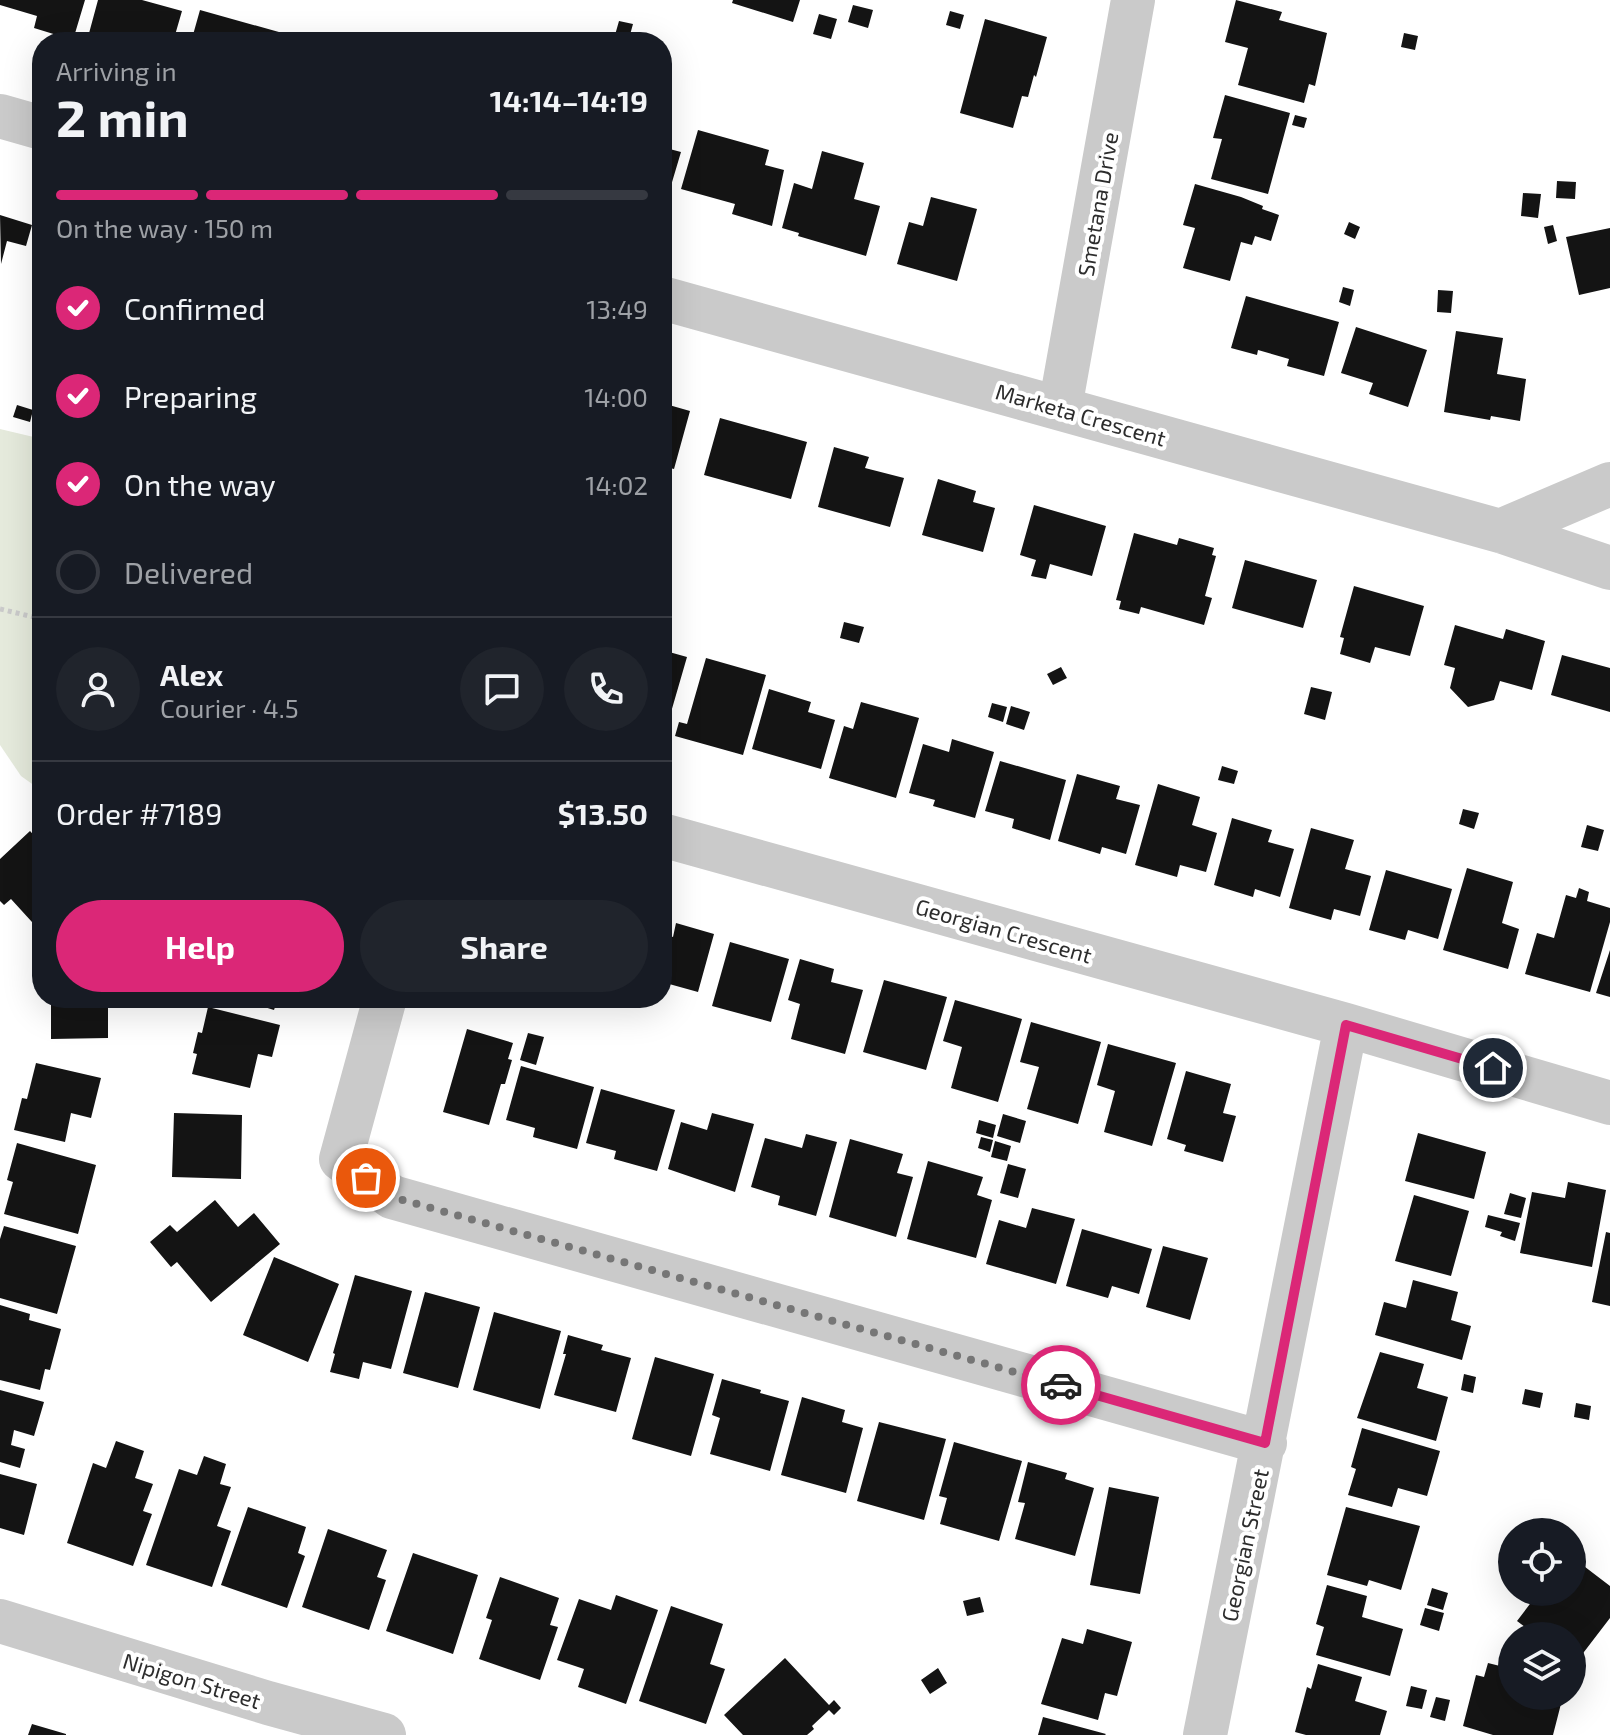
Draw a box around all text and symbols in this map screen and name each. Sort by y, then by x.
text: Arriving in [56,55,177,86]
text: 14:14–14:19 [490,82,648,118]
text: 2 min [56,85,189,147]
street label: Smetana Drive [1072,130,1122,278]
text: On the way · 150 m [56,212,273,243]
icon: check [56,286,100,330]
text: Confirmed [124,290,265,326]
text: 13:49 [586,293,648,324]
icon: check [56,374,100,418]
street label: Marketa Crescent [993,377,1169,451]
text: Preparing [124,378,257,414]
text: 14:00 [584,381,648,412]
icon: check [56,462,100,506]
text: On the way [124,466,276,502]
text: 14:02 [585,469,648,500]
text: Delivered [124,554,253,590]
button: person [56,647,140,731]
button: chat [460,647,544,731]
button: phone [564,647,648,731]
text: Alex [160,656,223,692]
text: Courier · 4.5 [160,692,299,723]
text: Order #7189 [56,795,222,831]
text: $13.50 [558,795,648,831]
street label: Georgian Crescent [913,892,1095,968]
button: Help [56,900,344,992]
button: Share [360,900,648,992]
pin [1459,1034,1527,1102]
icon: home [1471,1046,1515,1090]
pin [332,1144,400,1212]
icon: bag [344,1156,388,1200]
courier [1021,1345,1101,1425]
icon: car [1039,1363,1083,1407]
street label: Georgian Street [1215,1466,1273,1624]
map controls [1498,1518,1586,1710]
button: locate [1498,1518,1586,1606]
button: layers [1498,1622,1586,1710]
street label: Nipigon Street [120,1647,264,1713]

